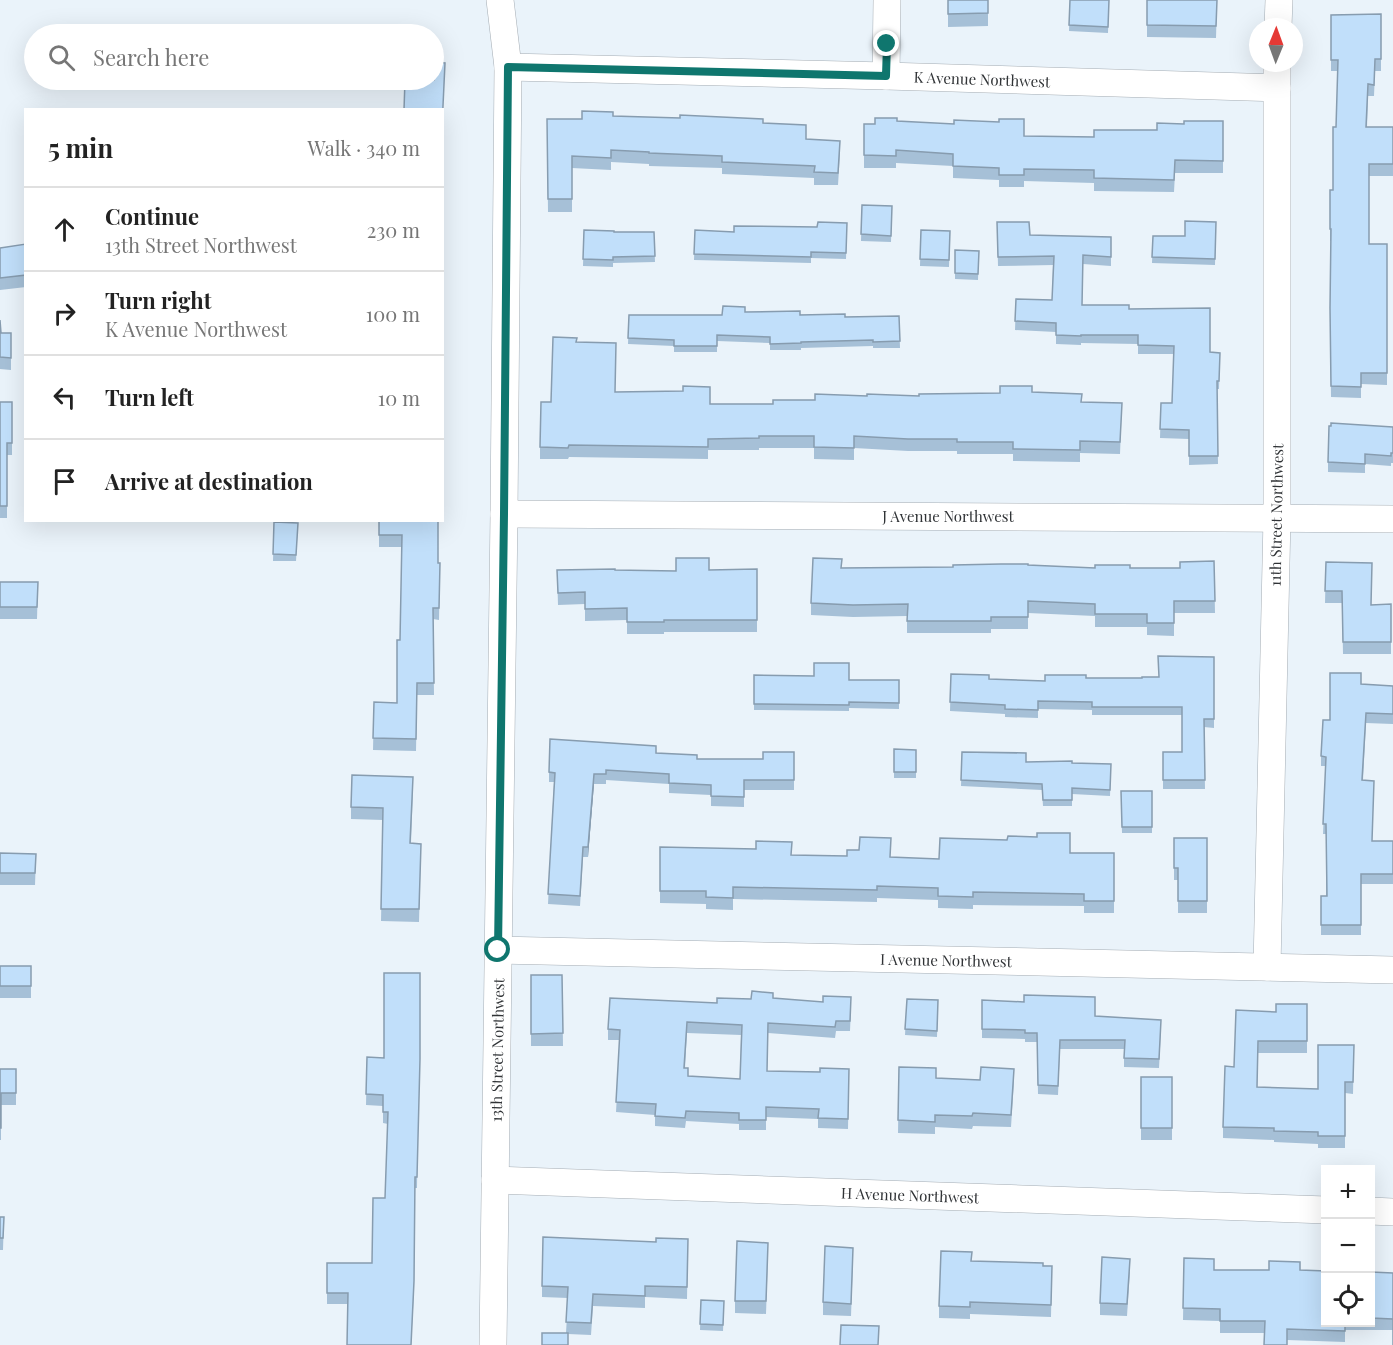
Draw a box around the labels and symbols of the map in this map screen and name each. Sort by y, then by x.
north arrow [1249,18,1303,72]
route end [873,30,899,56]
street label: K Avenue Northwest [913,67,1051,91]
street label: 11th Street Northwest [1265,443,1287,587]
street label: J Avenue Northwest [881,506,1014,526]
route start [484,936,510,962]
street label: I Avenue Northwest [880,949,1013,971]
street label: 13th Street Northwest [486,977,508,1122]
street label: H Avenue Northwest [841,1183,980,1207]

